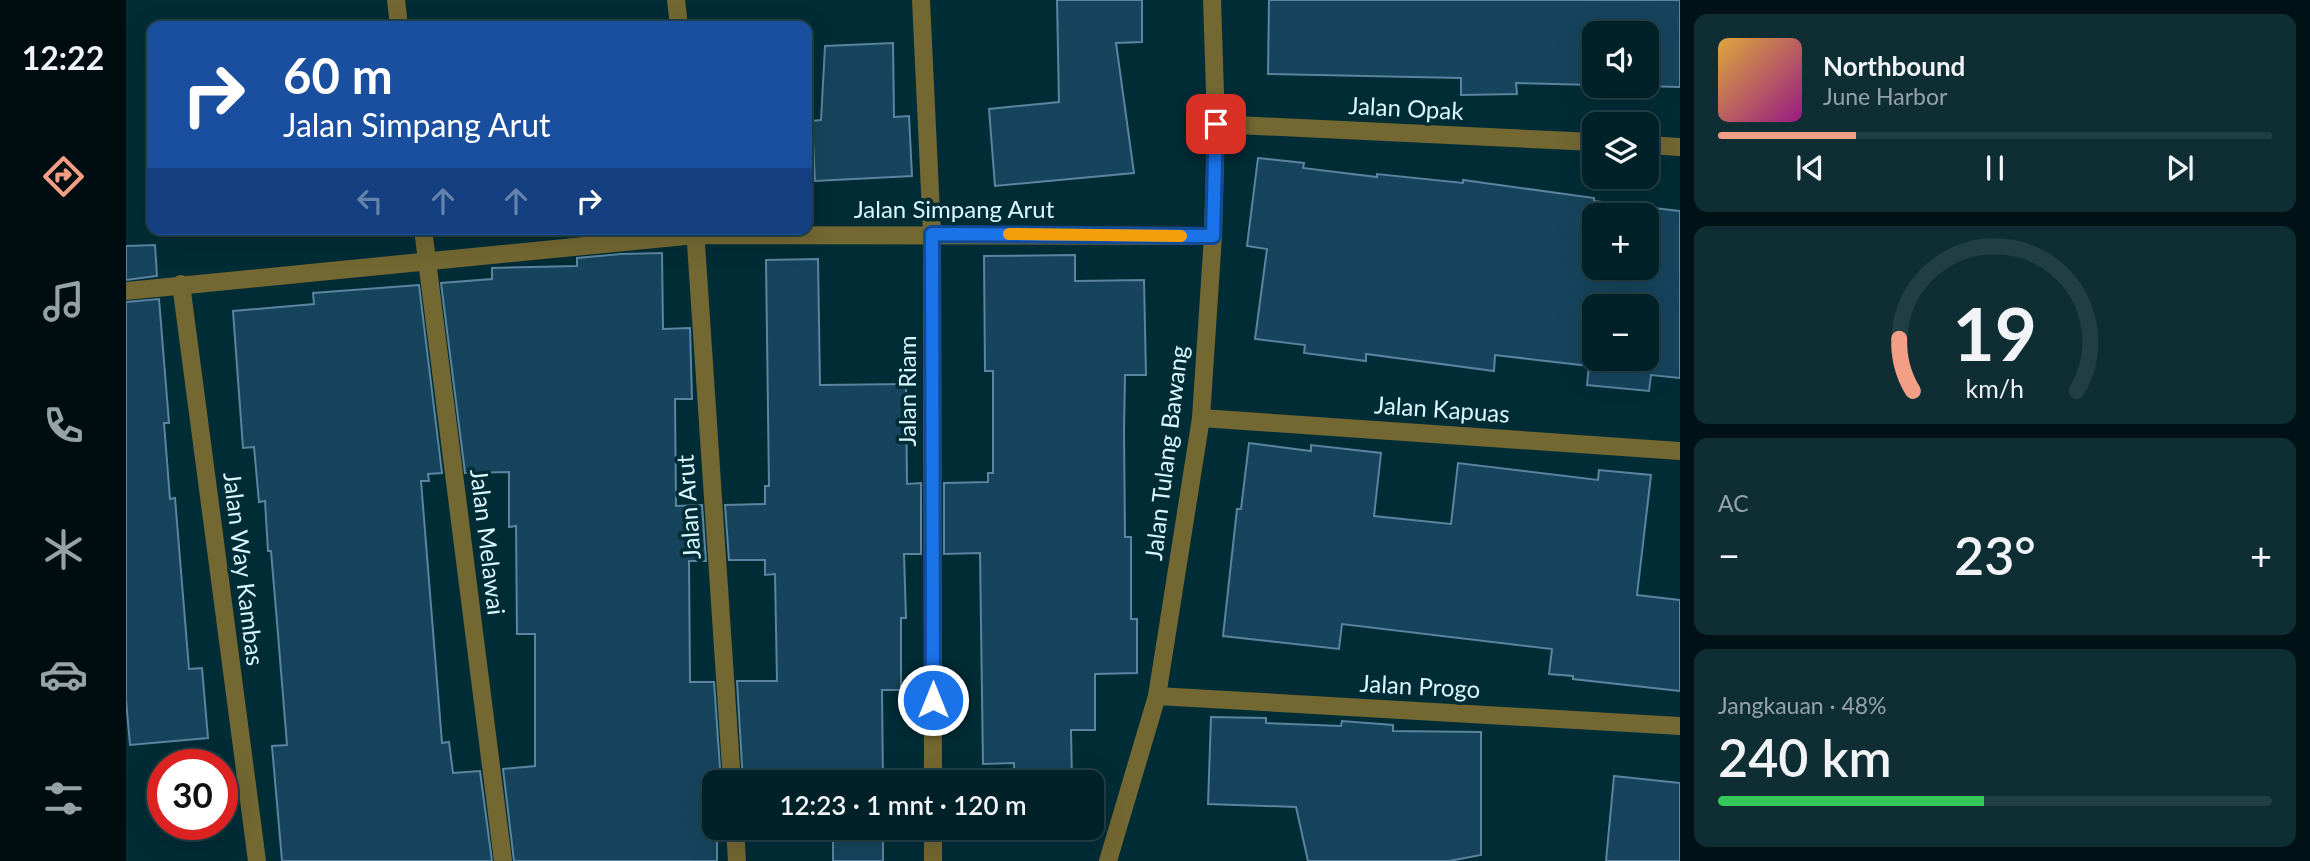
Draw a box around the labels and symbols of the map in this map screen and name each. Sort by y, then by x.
street label: Jalan Opak [1348,90,1465,125]
pin [1186,94,1246,154]
street label: Jalan Simpang Arut [854,194,1055,223]
street label: Jalan Riam [892,335,921,447]
street label: Jalan Tulang Bawang [1138,344,1193,562]
street label: Jalan Kapuas [1373,389,1511,428]
street label: Jalan Arut [669,453,706,560]
street label: Jalan Melawai [465,467,512,617]
street label: Jalan Way Kambas [218,470,271,667]
position arrow [896,663,970,737]
street label: Jalan Progo [1359,668,1481,703]
speed limit sign: 30 [147,749,238,840]

